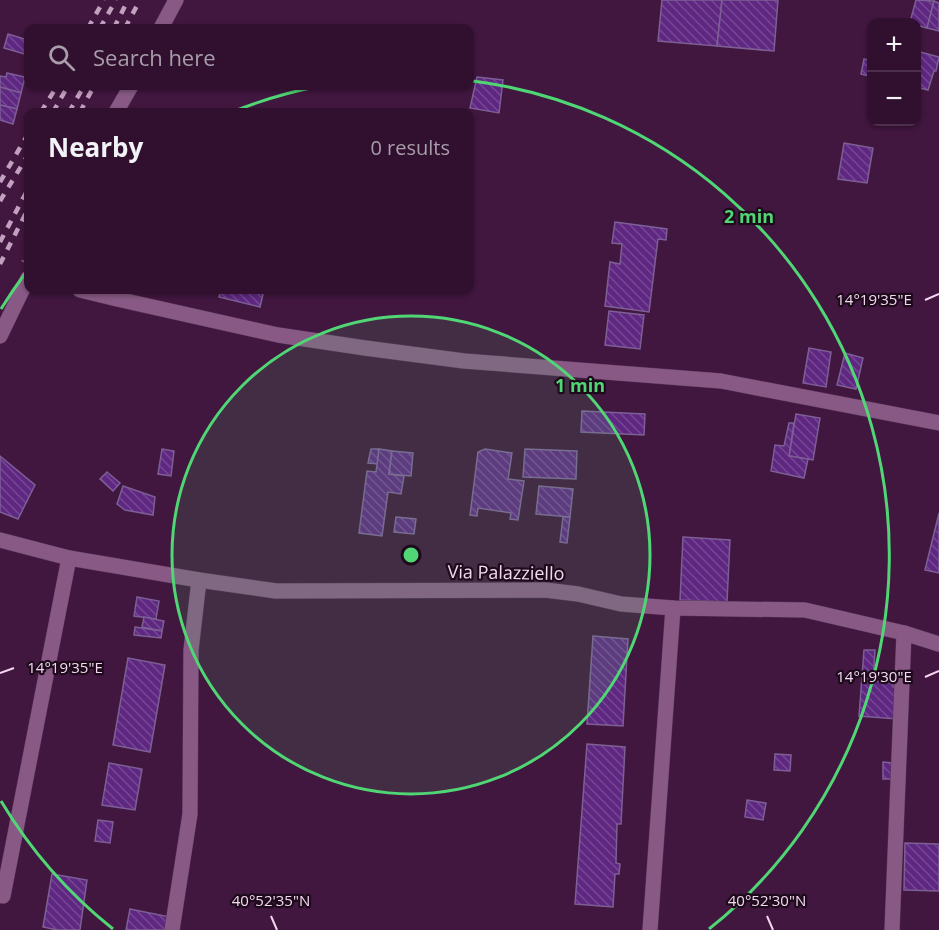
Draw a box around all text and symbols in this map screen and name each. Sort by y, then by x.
map controls [867,18,921,126]
button: + [867,18,921,72]
search box [24,24,474,90]
icon: search [45,41,78,74]
text: Search here [93,42,216,72]
button: − [867,72,921,126]
text: Nearby [48,129,143,165]
text: 0 results [370,134,450,161]
text: 2 min [724,204,774,228]
text: 14°19'35"E [836,289,912,309]
text: 1 min [555,373,605,397]
centre of rings [401,545,421,565]
street label: Via Palazziello [447,559,565,585]
text: 14°19'35"E [27,657,103,677]
text: 14°19'30"E [836,666,912,686]
text: 40°52'35"N [232,890,310,910]
text: 40°52'30"N [728,890,806,910]

